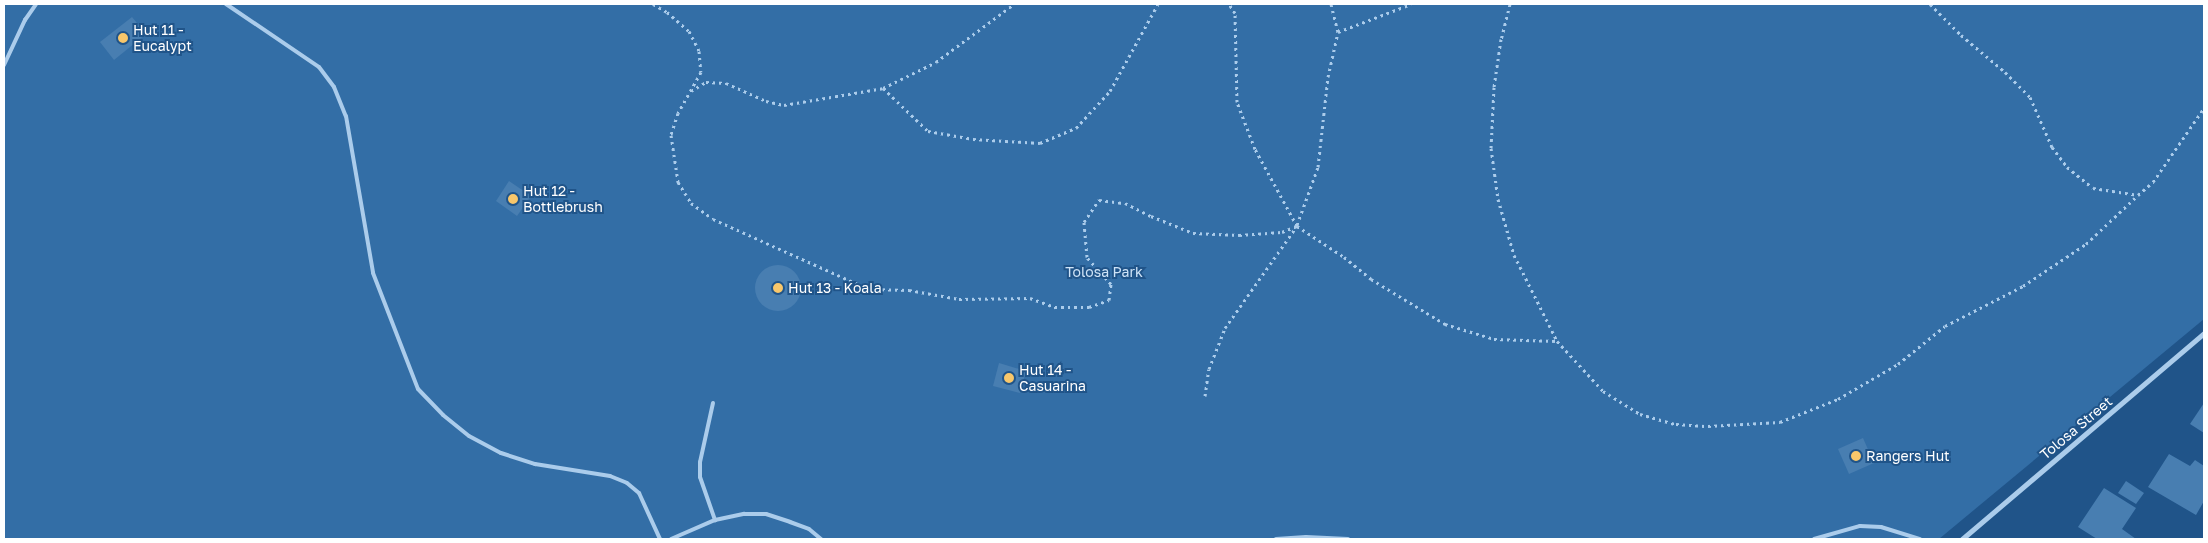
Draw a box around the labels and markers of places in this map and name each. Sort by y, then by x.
place label: Hut 11 - Eucalypt [133,22,192,54]
marker: Hut 11 - Eucalypt [117,32,129,44]
place label: Hut 12 - Bottlebrush [523,183,603,216]
marker: Hut 12 - Bottlebrush [507,193,519,205]
place label: Hut 13 - Koala [788,280,882,296]
marker: Hut 13 - Koala [772,282,784,294]
place label: Hut 14 - Casuarina [1019,362,1086,394]
marker: Hut 14 - Casuarina [1003,372,1015,384]
place label: Rangers Hut [1866,448,1950,464]
marker: Rangers Hut [1850,450,1862,462]

